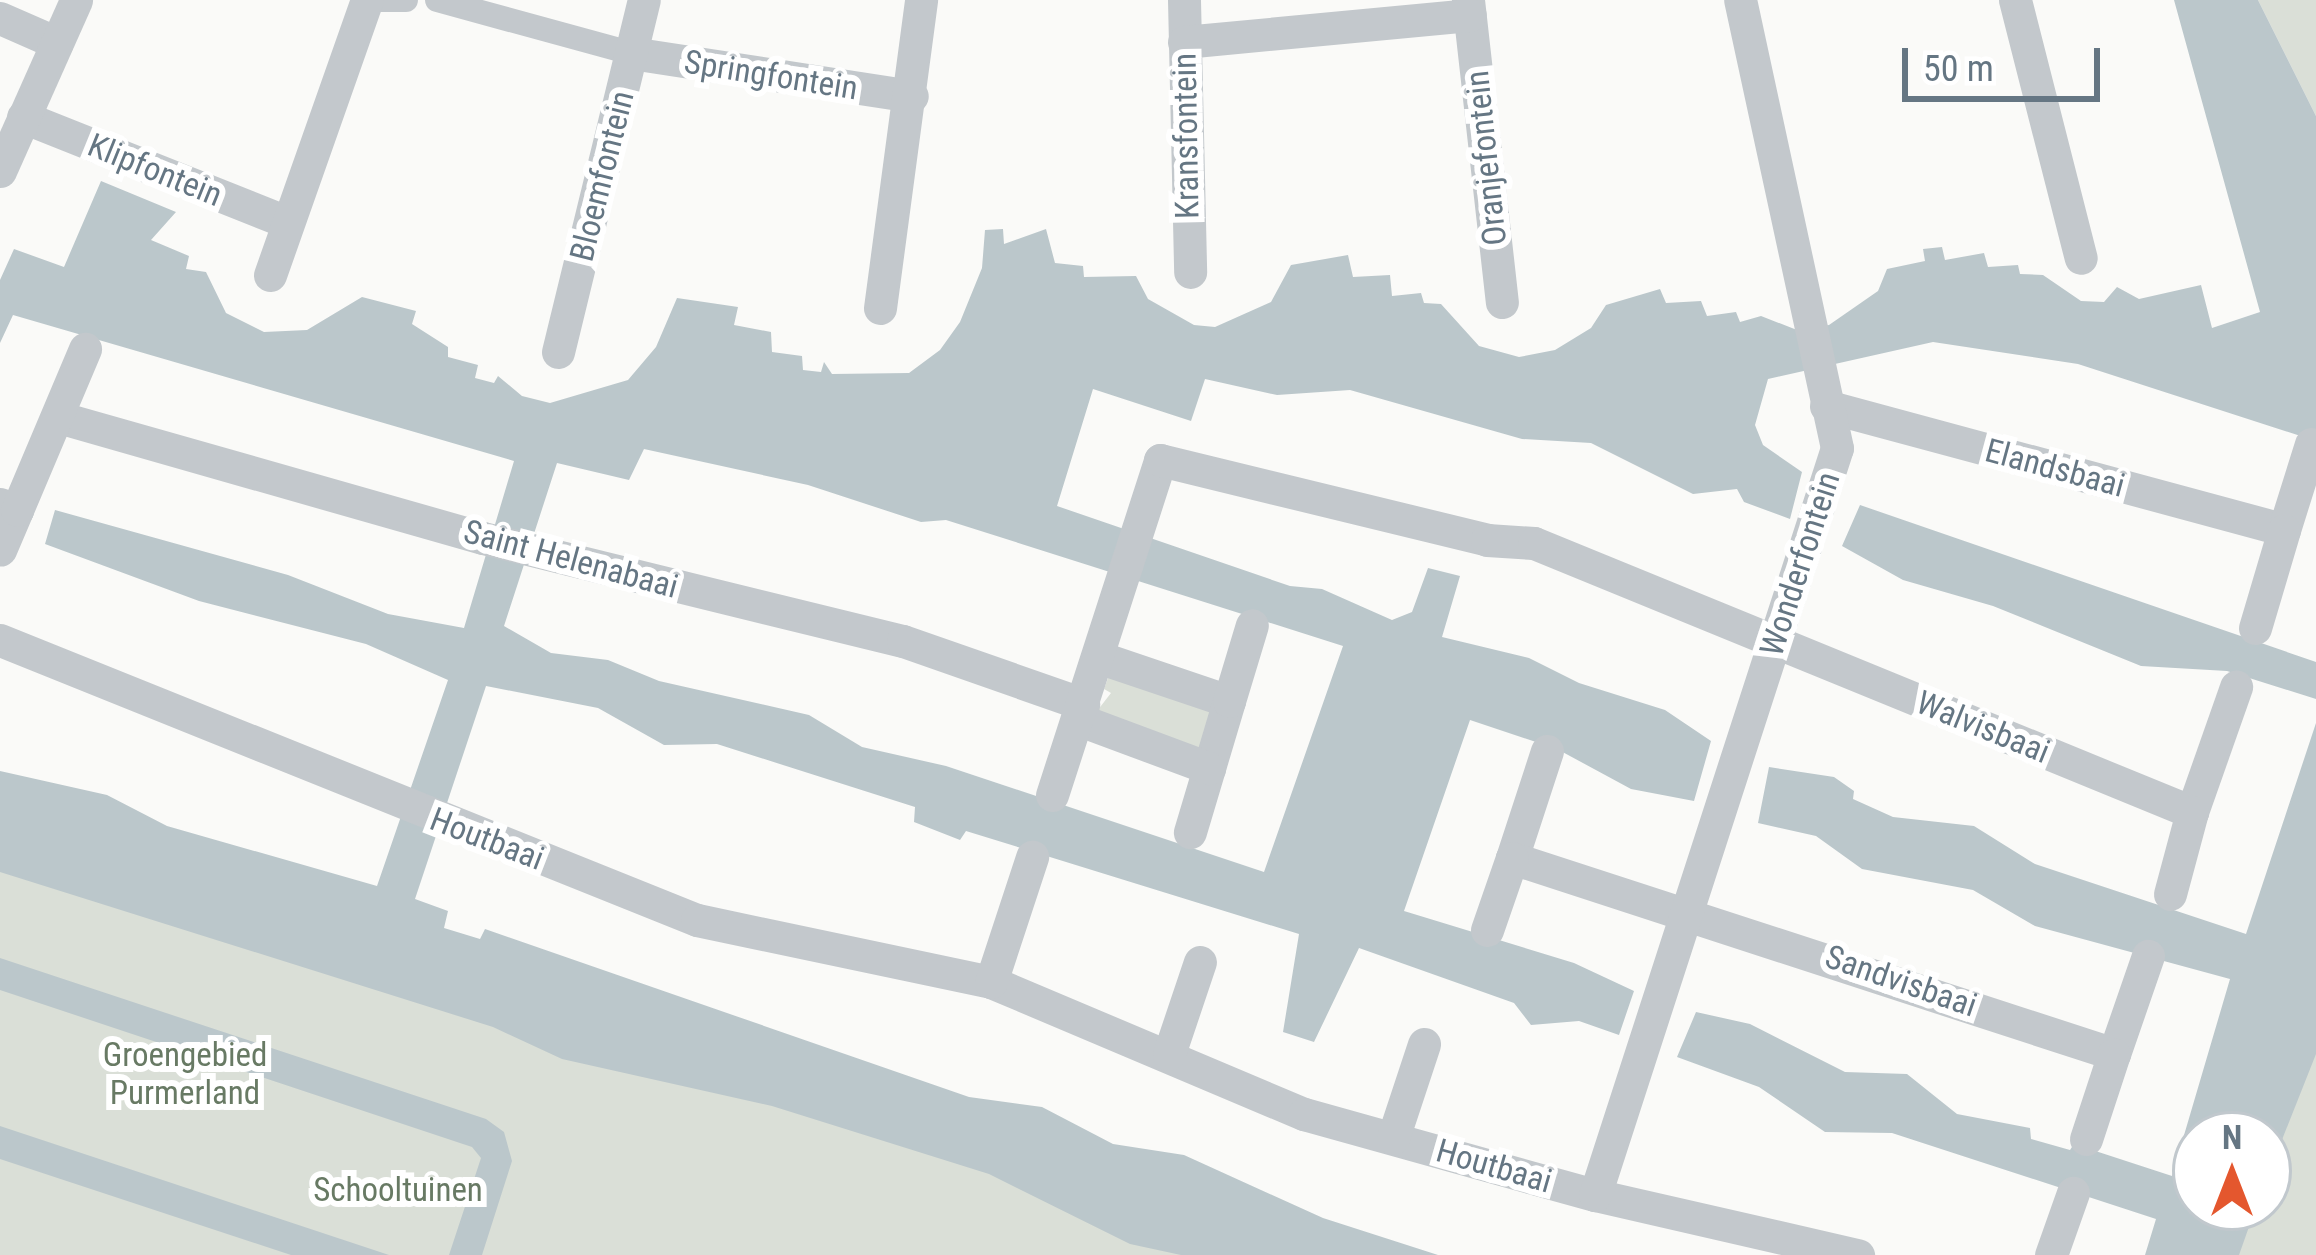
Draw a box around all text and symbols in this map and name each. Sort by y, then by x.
scale bar [1908,24,2106,98]
street label: Springfontein [681,42,861,108]
text: 50 m [1923,48,1994,90]
street label: Kransfontein [1165,53,1207,219]
street label: Oranjefontein [1457,69,1515,247]
street label: Bloemfontein [562,87,642,265]
street label: Klipfontein [82,125,228,215]
street label: Elandsbaai [1981,430,2129,506]
street label: Wonderfontein [1752,467,1848,661]
street label: Saint Helenabaai [460,511,682,607]
street label: Walvisbaai [1911,682,2055,772]
street label: Houtbaai [425,799,549,879]
street label: Sandvisbaai [1820,937,1982,1025]
park label: Groengebied Purmerland [103,1035,267,1113]
north arrow [2172,1111,2292,1231]
text: N [2222,1118,2242,1157]
street label: Houtbaai [1432,1131,1556,1201]
park label: Schooltuinen [313,1170,483,1210]

